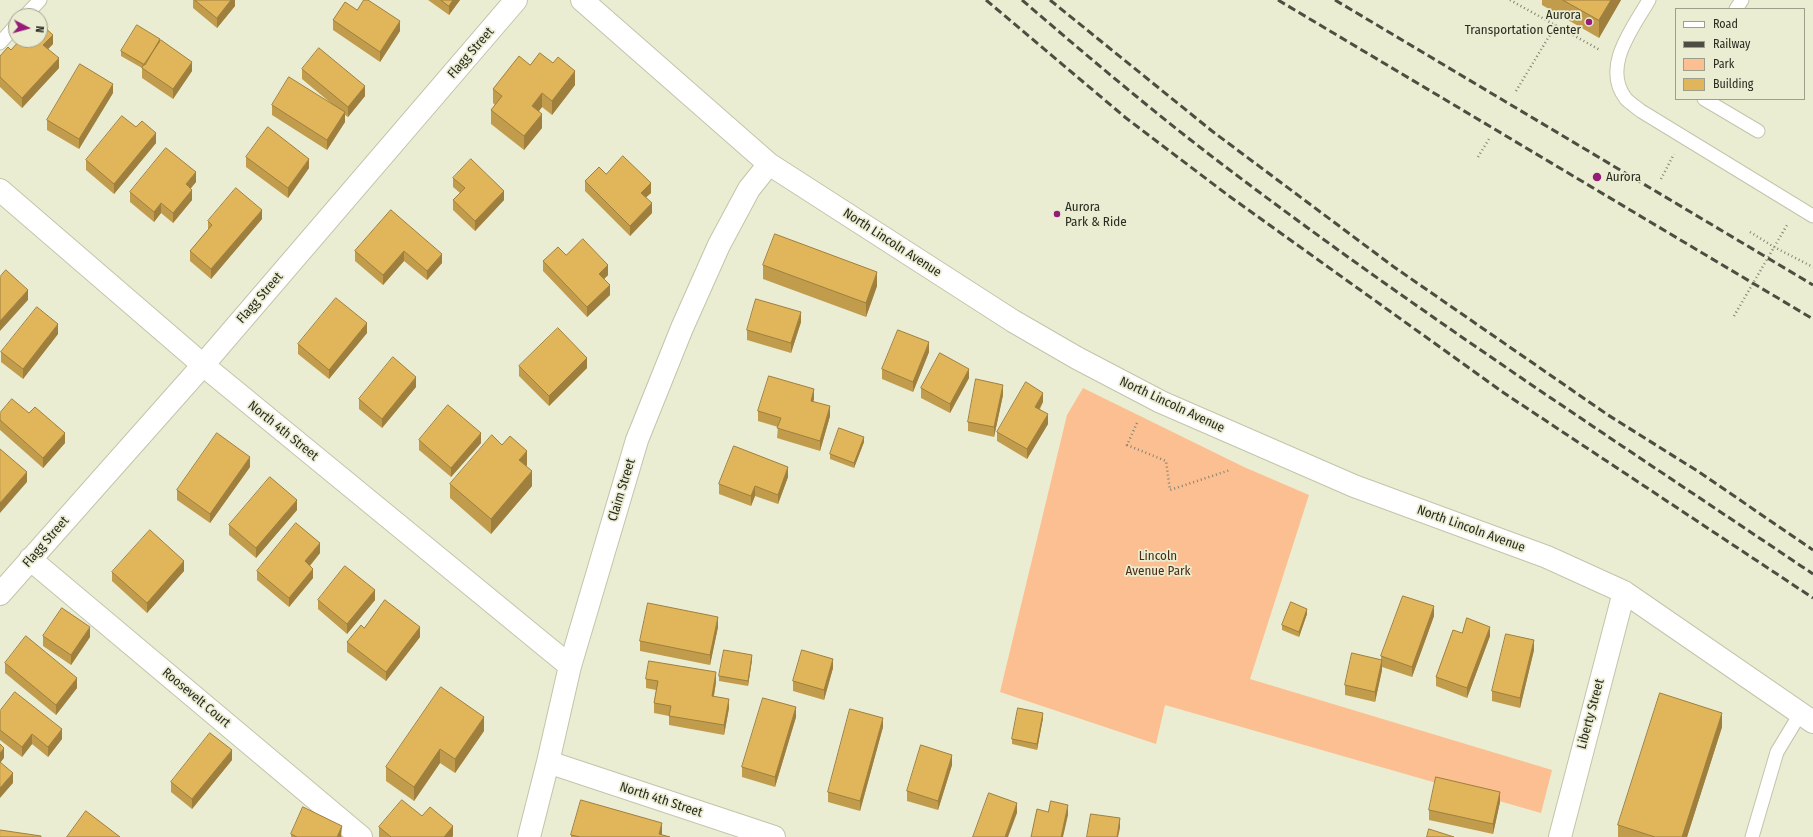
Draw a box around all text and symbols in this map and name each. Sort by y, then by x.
place label: Aurora Transportation Center [1465,7,1581,38]
north arrow [8,8,48,48]
legend [1675,8,1805,100]
marker: Aurora Transportation Center [1584,17,1594,27]
text: Road [1713,17,1738,31]
street label: Flagg Street [445,24,497,82]
text: N [33,25,46,33]
text: Railway [1713,37,1750,51]
text: Park [1713,57,1734,71]
text: Building [1713,77,1753,91]
place label: Aurora [1606,169,1641,185]
marker: Aurora [1591,171,1603,183]
place label: Aurora Park & Ride [1065,199,1127,230]
street label: North Lincoln Avenue [840,205,944,281]
marker: Aurora Park & Ride [1052,209,1062,219]
street label: Flagg Street [234,269,286,327]
street label: North Lincoln Avenue [1117,374,1227,436]
street label: North 4th Street [245,398,321,464]
street label: Claim Street [605,457,639,523]
street label: North Lincoln Avenue [1415,502,1527,556]
street label: Flagg Street [20,513,72,571]
park label: Lincoln Avenue Park [1125,548,1191,579]
street label: Roosevelt Court [159,665,233,731]
street label: Liberty Street [1574,677,1608,751]
street label: North 4th Street [618,779,704,821]

